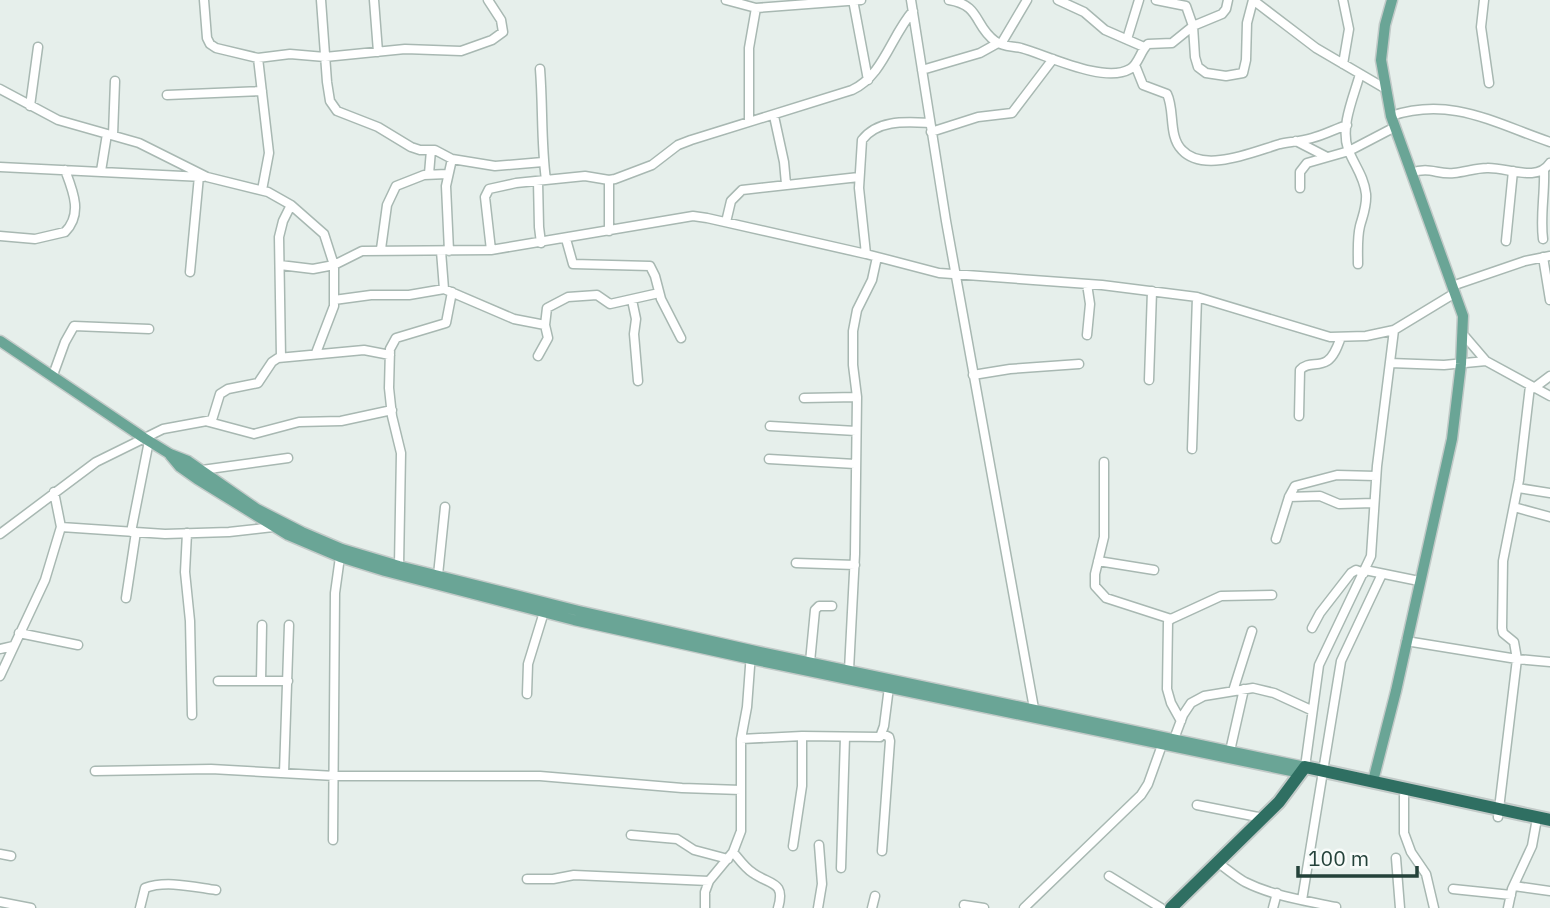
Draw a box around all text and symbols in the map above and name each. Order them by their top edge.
scale bar [1298,834,1417,878]
text: 100 m [1308,844,1369,872]

